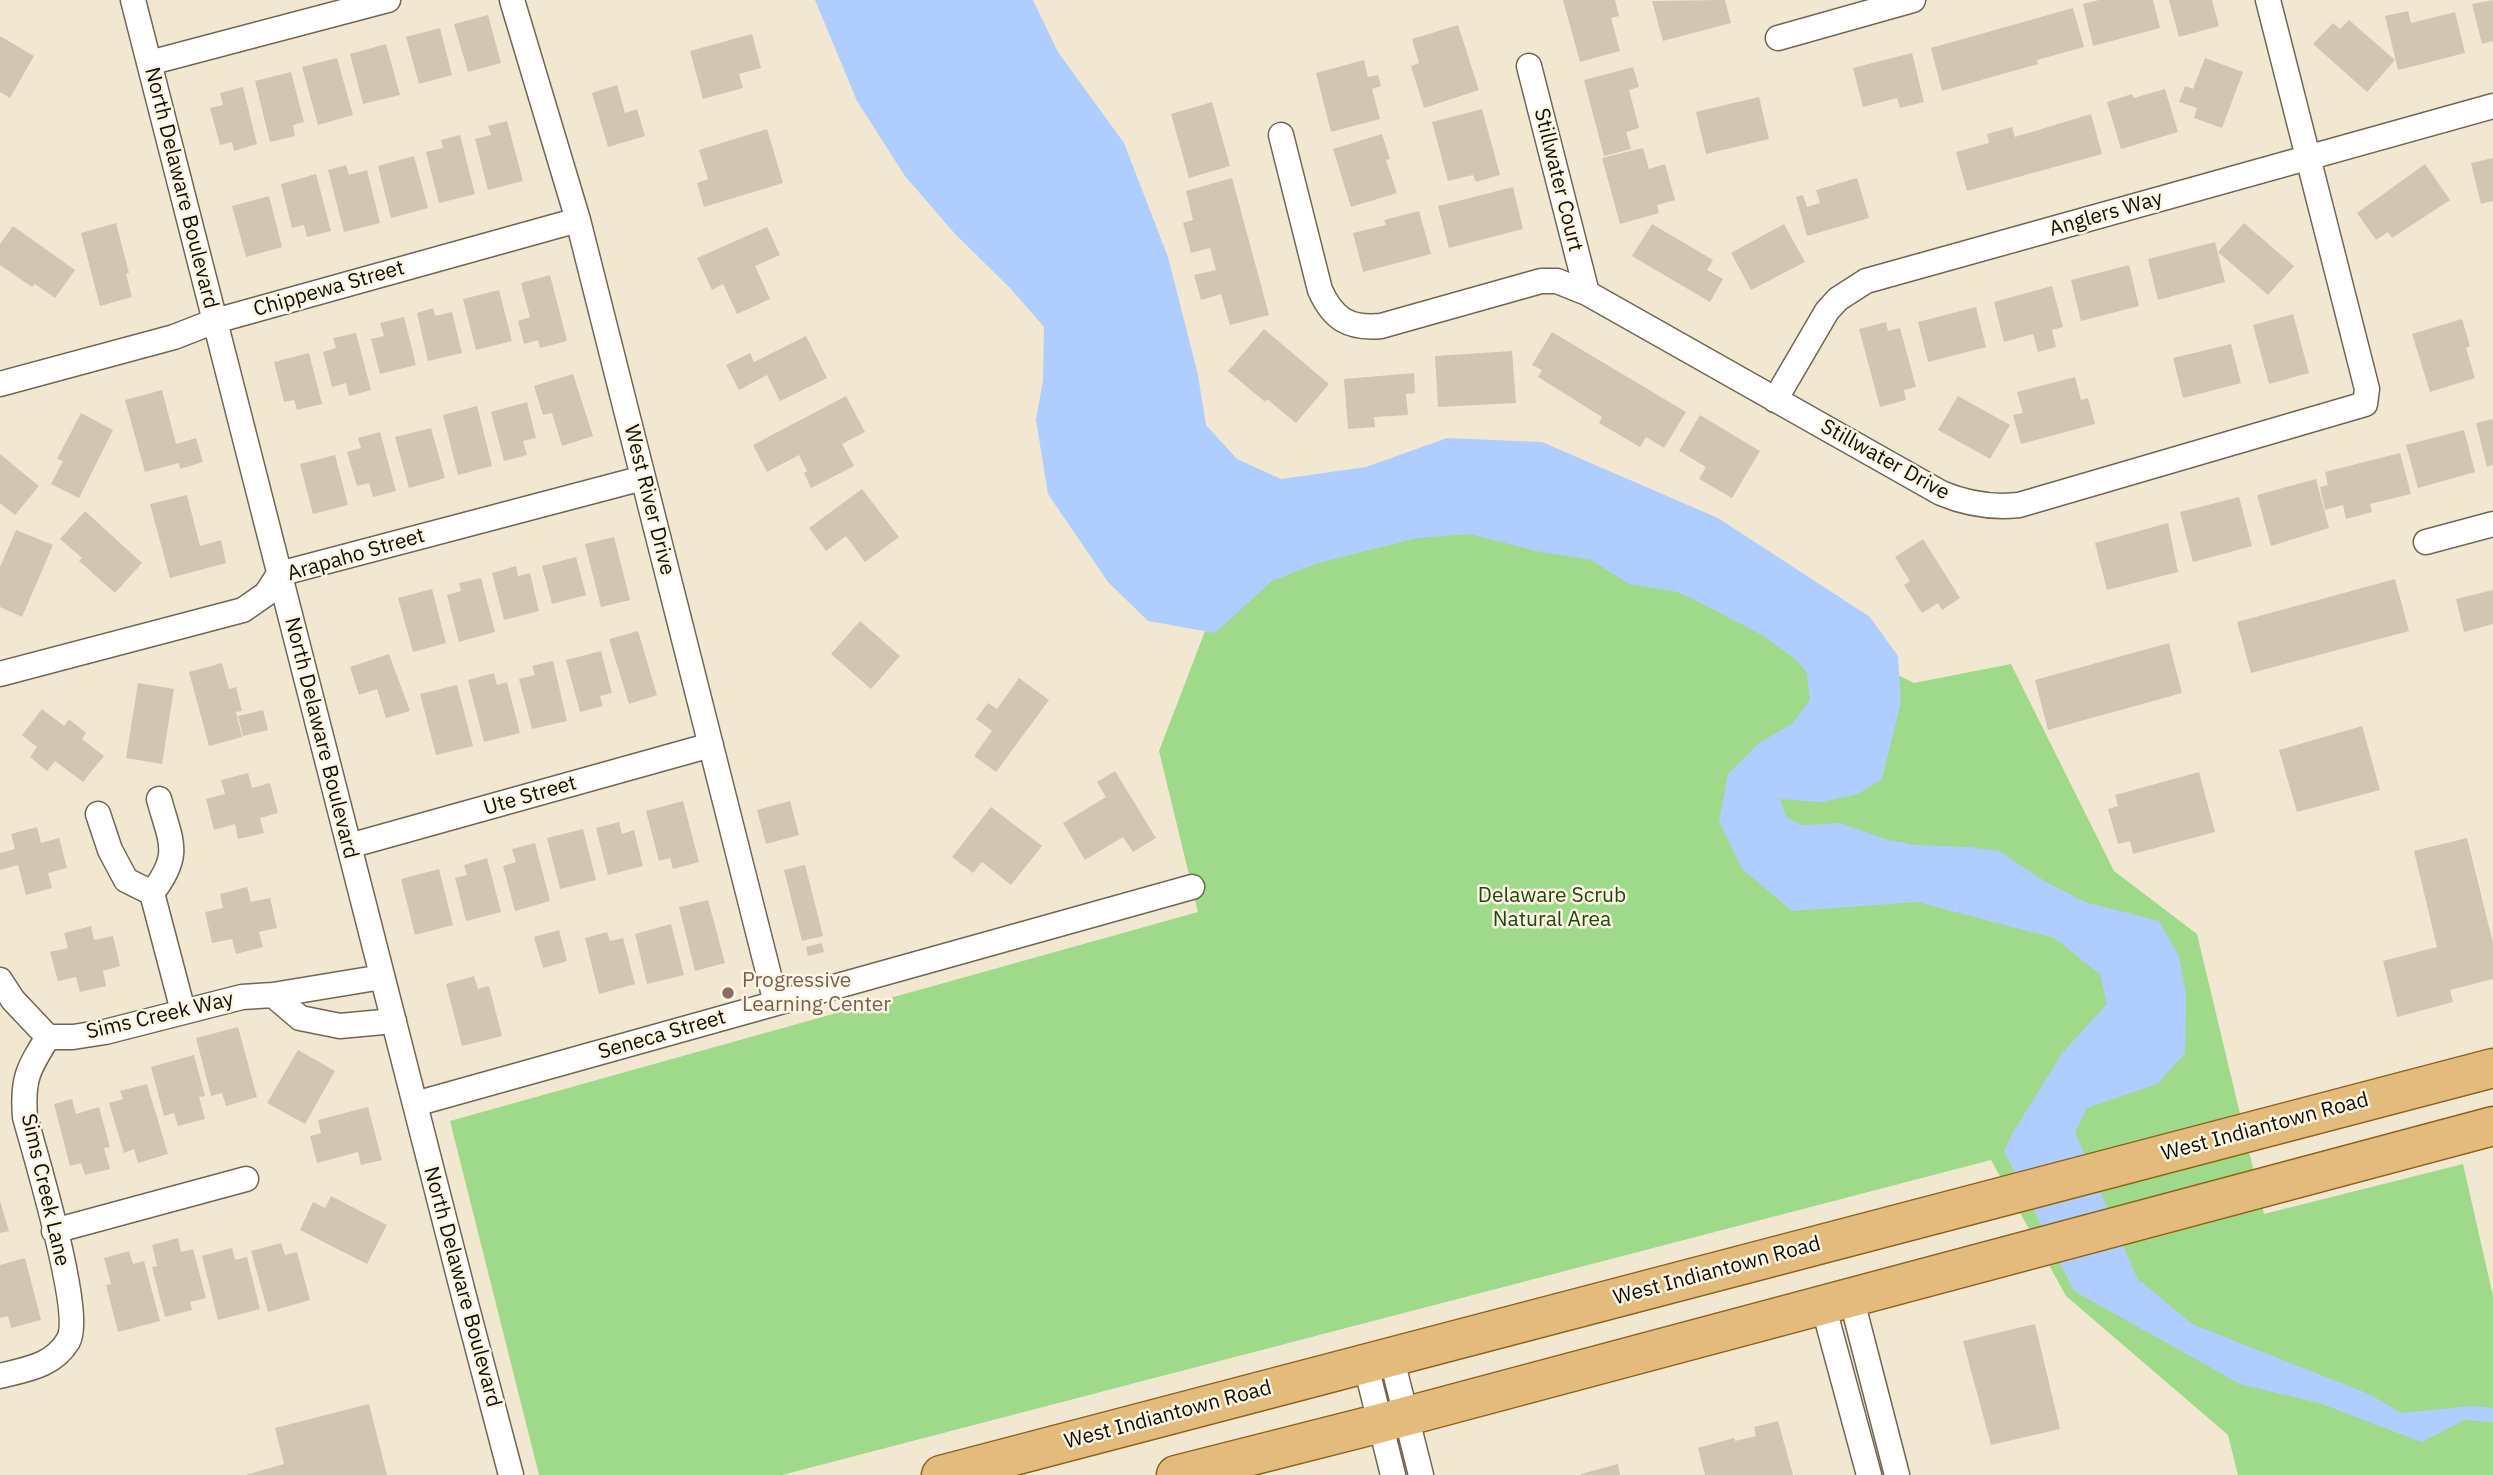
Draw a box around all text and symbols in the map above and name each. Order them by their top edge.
street label: North Delaware Boulevard [139,65,223,311]
street label: Stillwater Court [1528,106,1588,254]
street label: Anglers Way [2046,186,2166,242]
street label: Chippewa Street [251,255,407,323]
street label: Stillwater Drive [1816,414,1954,506]
street label: West River Drive [618,422,680,578]
street label: Arapaho Street [284,523,428,587]
street label: North Delaware Boulevard [279,615,363,861]
street label: Ute Street [481,771,579,821]
park label: Delaware Scrub Natural Area [1478,883,1626,933]
place label: Progressive Learning Center [742,968,891,1018]
marker: Progressive Learning Center [720,985,736,1001]
street label: Sims Creek Way [84,987,236,1045]
street label: Seneca Street [595,1005,729,1065]
street label: West Indiantown Road [2159,1087,2371,1167]
street label: Sims Creek Lane [15,1111,75,1269]
street label: North Delaware Boulevard [418,1164,506,1410]
street label: West Indiantown Road [1611,1231,1823,1311]
street label: West Indiantown Road [1062,1375,1274,1455]

